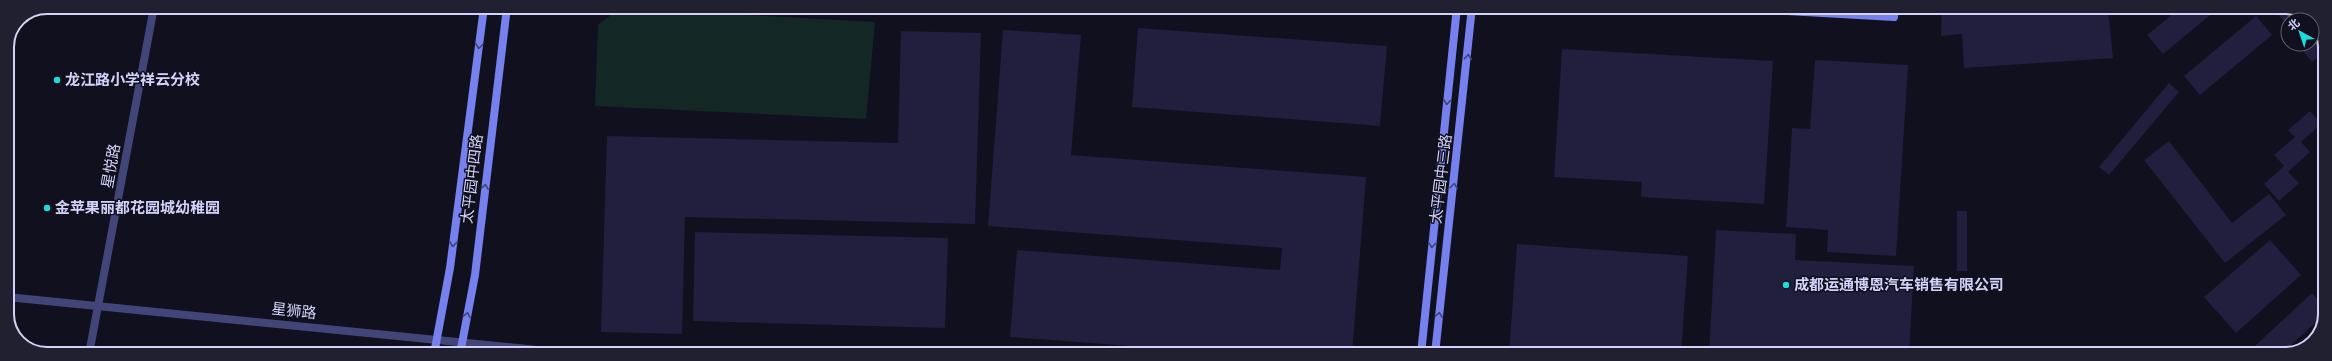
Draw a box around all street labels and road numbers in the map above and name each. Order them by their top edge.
street label: 太平园中四路 [458,133,486,225]
street label: 太平园中三路 [1427,133,1455,225]
street label: 星悦路 [98,142,124,190]
street label: 星狮路 [271,300,317,322]

